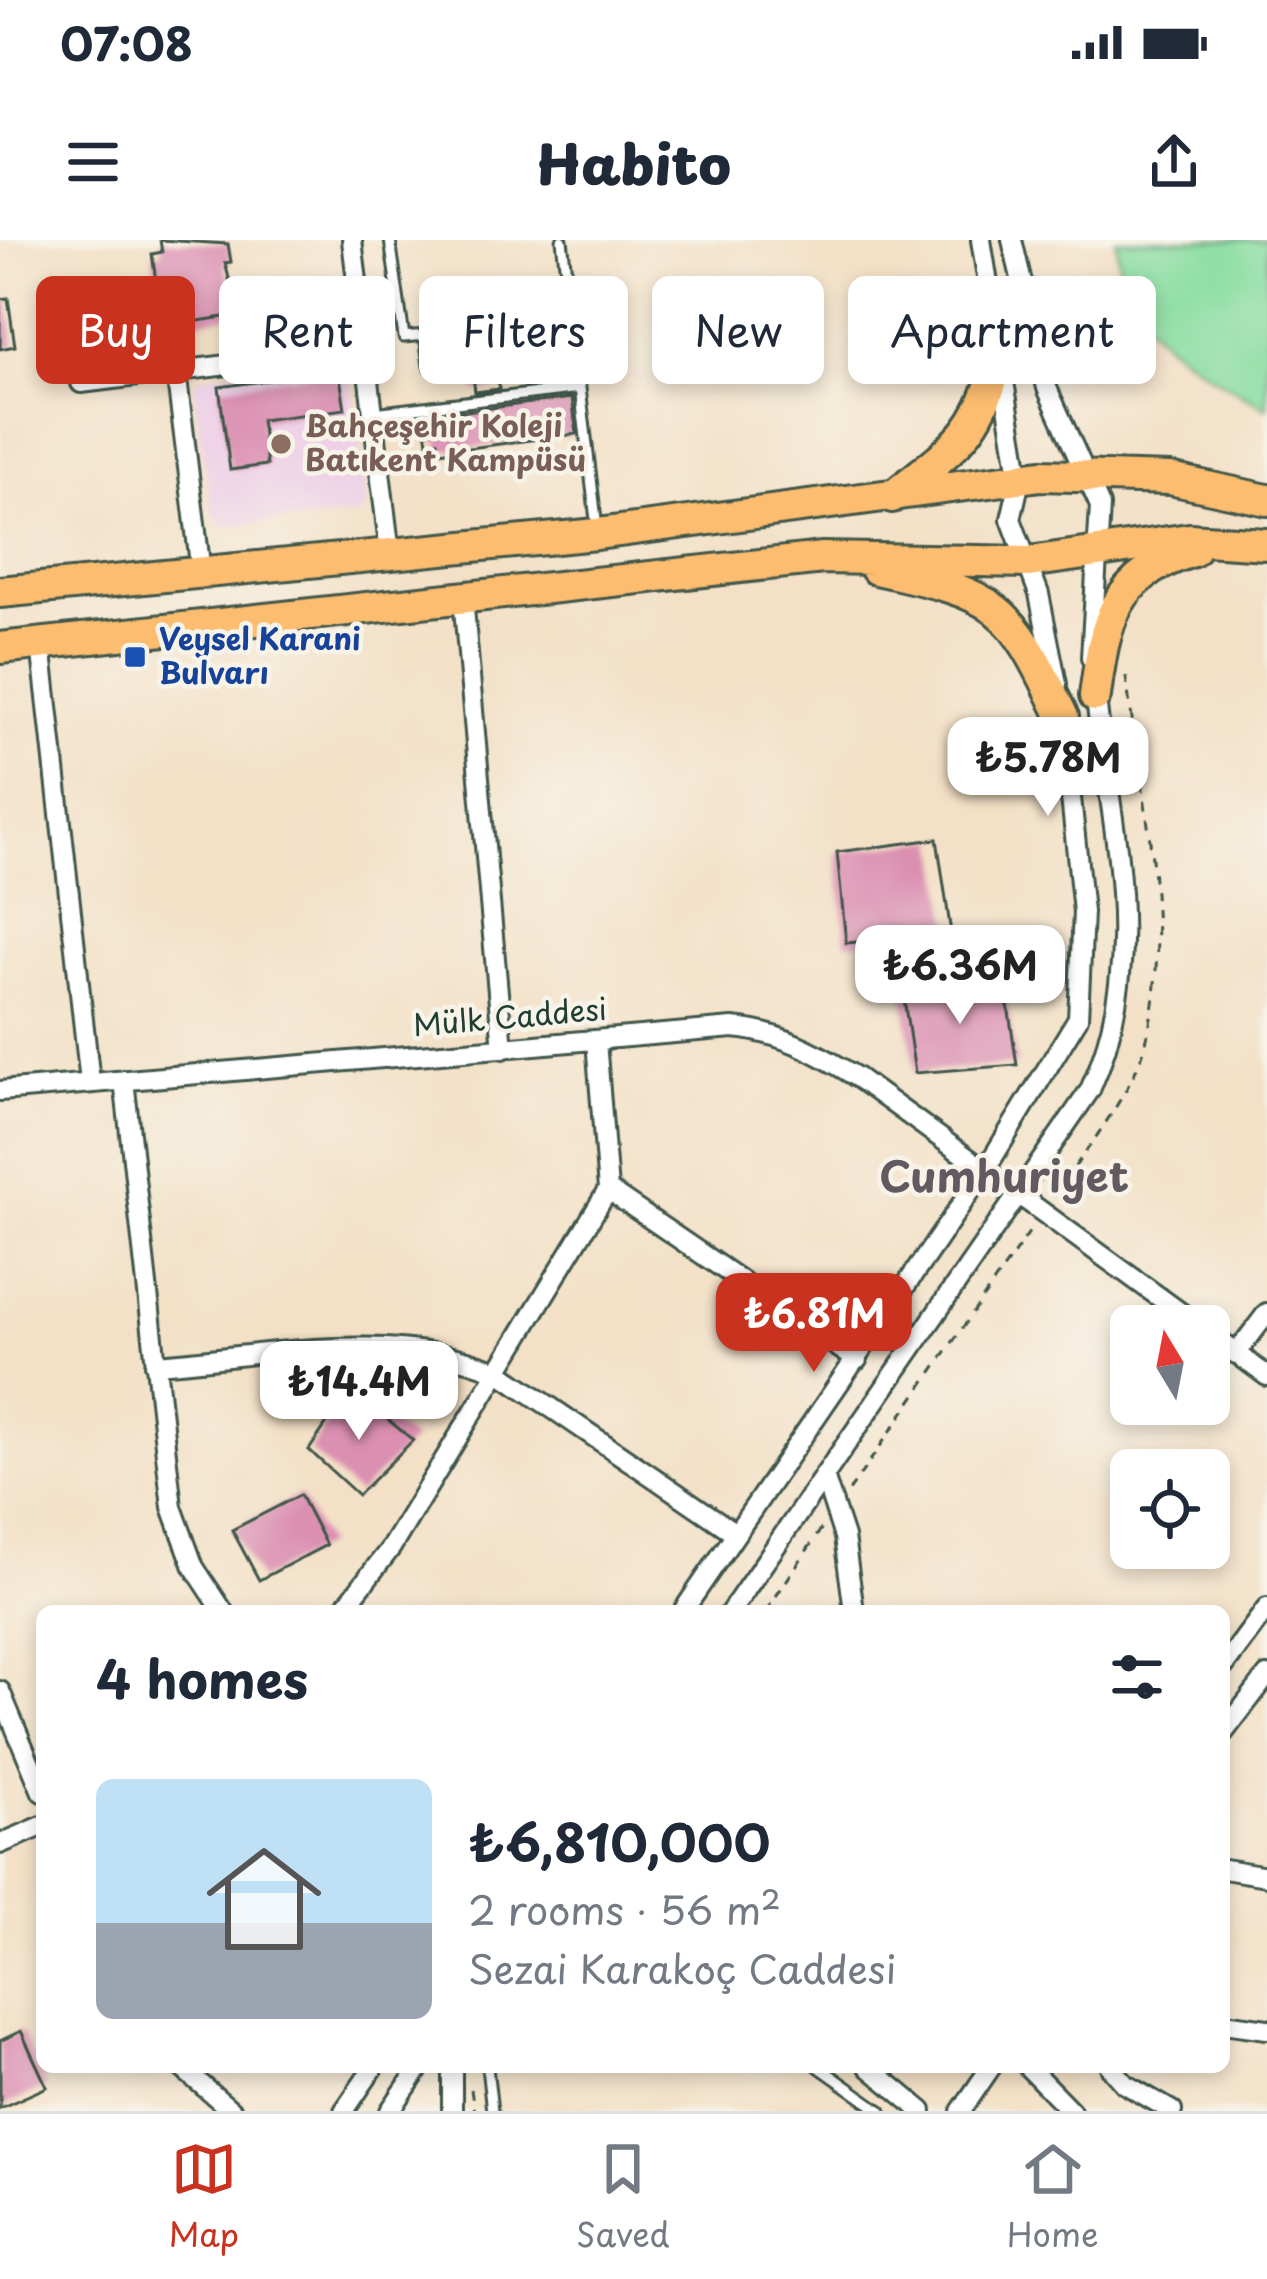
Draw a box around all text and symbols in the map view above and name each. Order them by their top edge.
text: 07:08 [60,8,193,76]
text: Habito [536,122,731,203]
icon: menu [60,129,126,195]
icon: share [1141,129,1207,195]
chip: Buy [36,276,195,384]
chip: Rent [219,276,395,384]
chip: Filters [419,276,628,384]
chip: New [652,276,824,384]
chip: Apartment [848,276,1156,384]
place label: Bahçeşehir Koleji Batıkent Kampüsü [305,402,586,481]
marker: Bahçeşehir Koleji Batıkent Kampüsü [268,431,294,457]
place label: Veysel Karani Bulvarı [159,615,361,694]
marker: Veysel Karani Bulvarı [122,644,148,670]
pin: ₺5.78M [950,717,1146,819]
text: ₺5.78M [974,726,1122,785]
pin: ₺6.36M [862,925,1058,1027]
text: ₺6.36M [882,934,1038,993]
street label: Mülk Caddesi [411,985,609,1046]
district label: Cumhuriyet [879,1143,1129,1206]
pin: ₺6.81M [716,1273,912,1375]
text: ₺6.81M [743,1282,885,1341]
north arrow [1110,1305,1230,1425]
map controls [1110,1305,1230,1569]
pin: ₺14.4M [261,1341,457,1443]
text: ₺14.4M [287,1350,431,1409]
button: locate [1110,1449,1230,1569]
text: 4 homes [96,1639,308,1716]
icon: filters [1104,1644,1170,1710]
text: ₺6,810,000 [468,1802,771,1879]
icon: home [192,1827,336,1971]
text: 2 rooms · 56 m² [468,1879,781,1938]
text: Sezai Karakoç Caddesi [468,1938,896,1997]
tab: Map [169,2136,239,2258]
tab: Saved [576,2136,670,2258]
tab: Home [1007,2136,1098,2258]

